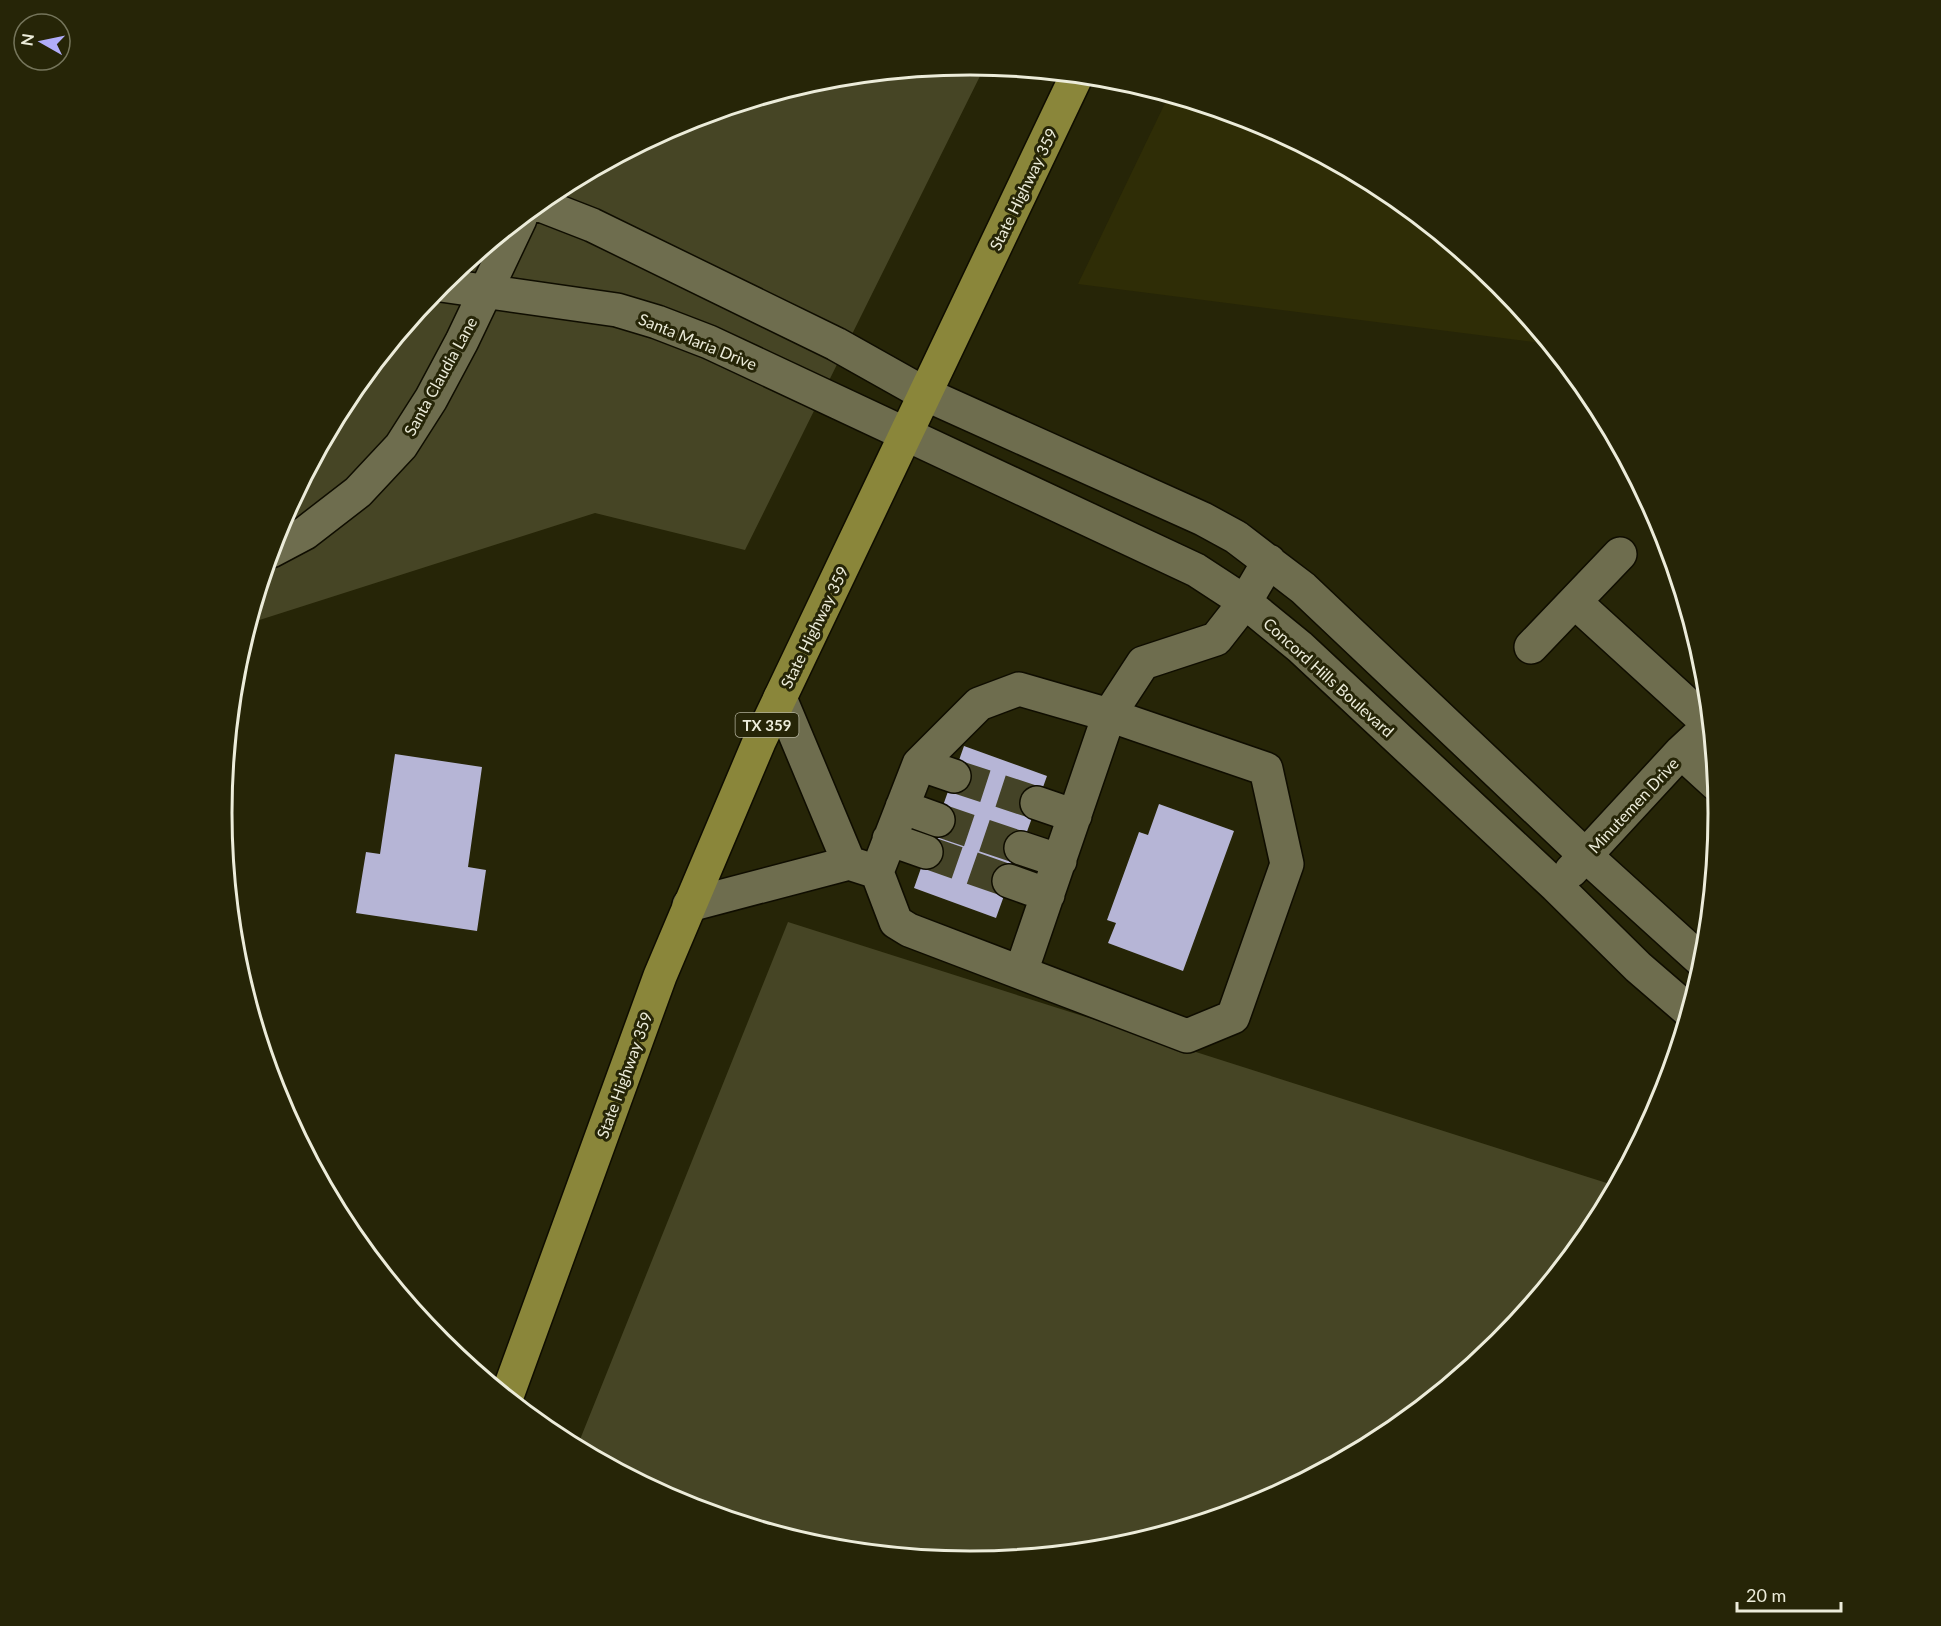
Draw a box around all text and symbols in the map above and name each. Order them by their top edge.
north arrow [12,12,72,72]
text: N [16,32,37,47]
street label: State Highway 359 [985,125,1061,253]
street label: Santa Maria Drive [636,309,760,373]
street label: Santa Claudia Lane [399,313,481,439]
street label: State Highway 359 [776,563,852,691]
street label: Concord Hills Boulevard [1260,613,1398,741]
road number: TX 359 [736,713,798,737]
street label: Minutemen Drive [1584,753,1682,857]
street label: State Highway 359 [592,1009,656,1141]
scale bar [1737,1575,1840,1613]
text: 20 m [1746,1584,1786,1606]

